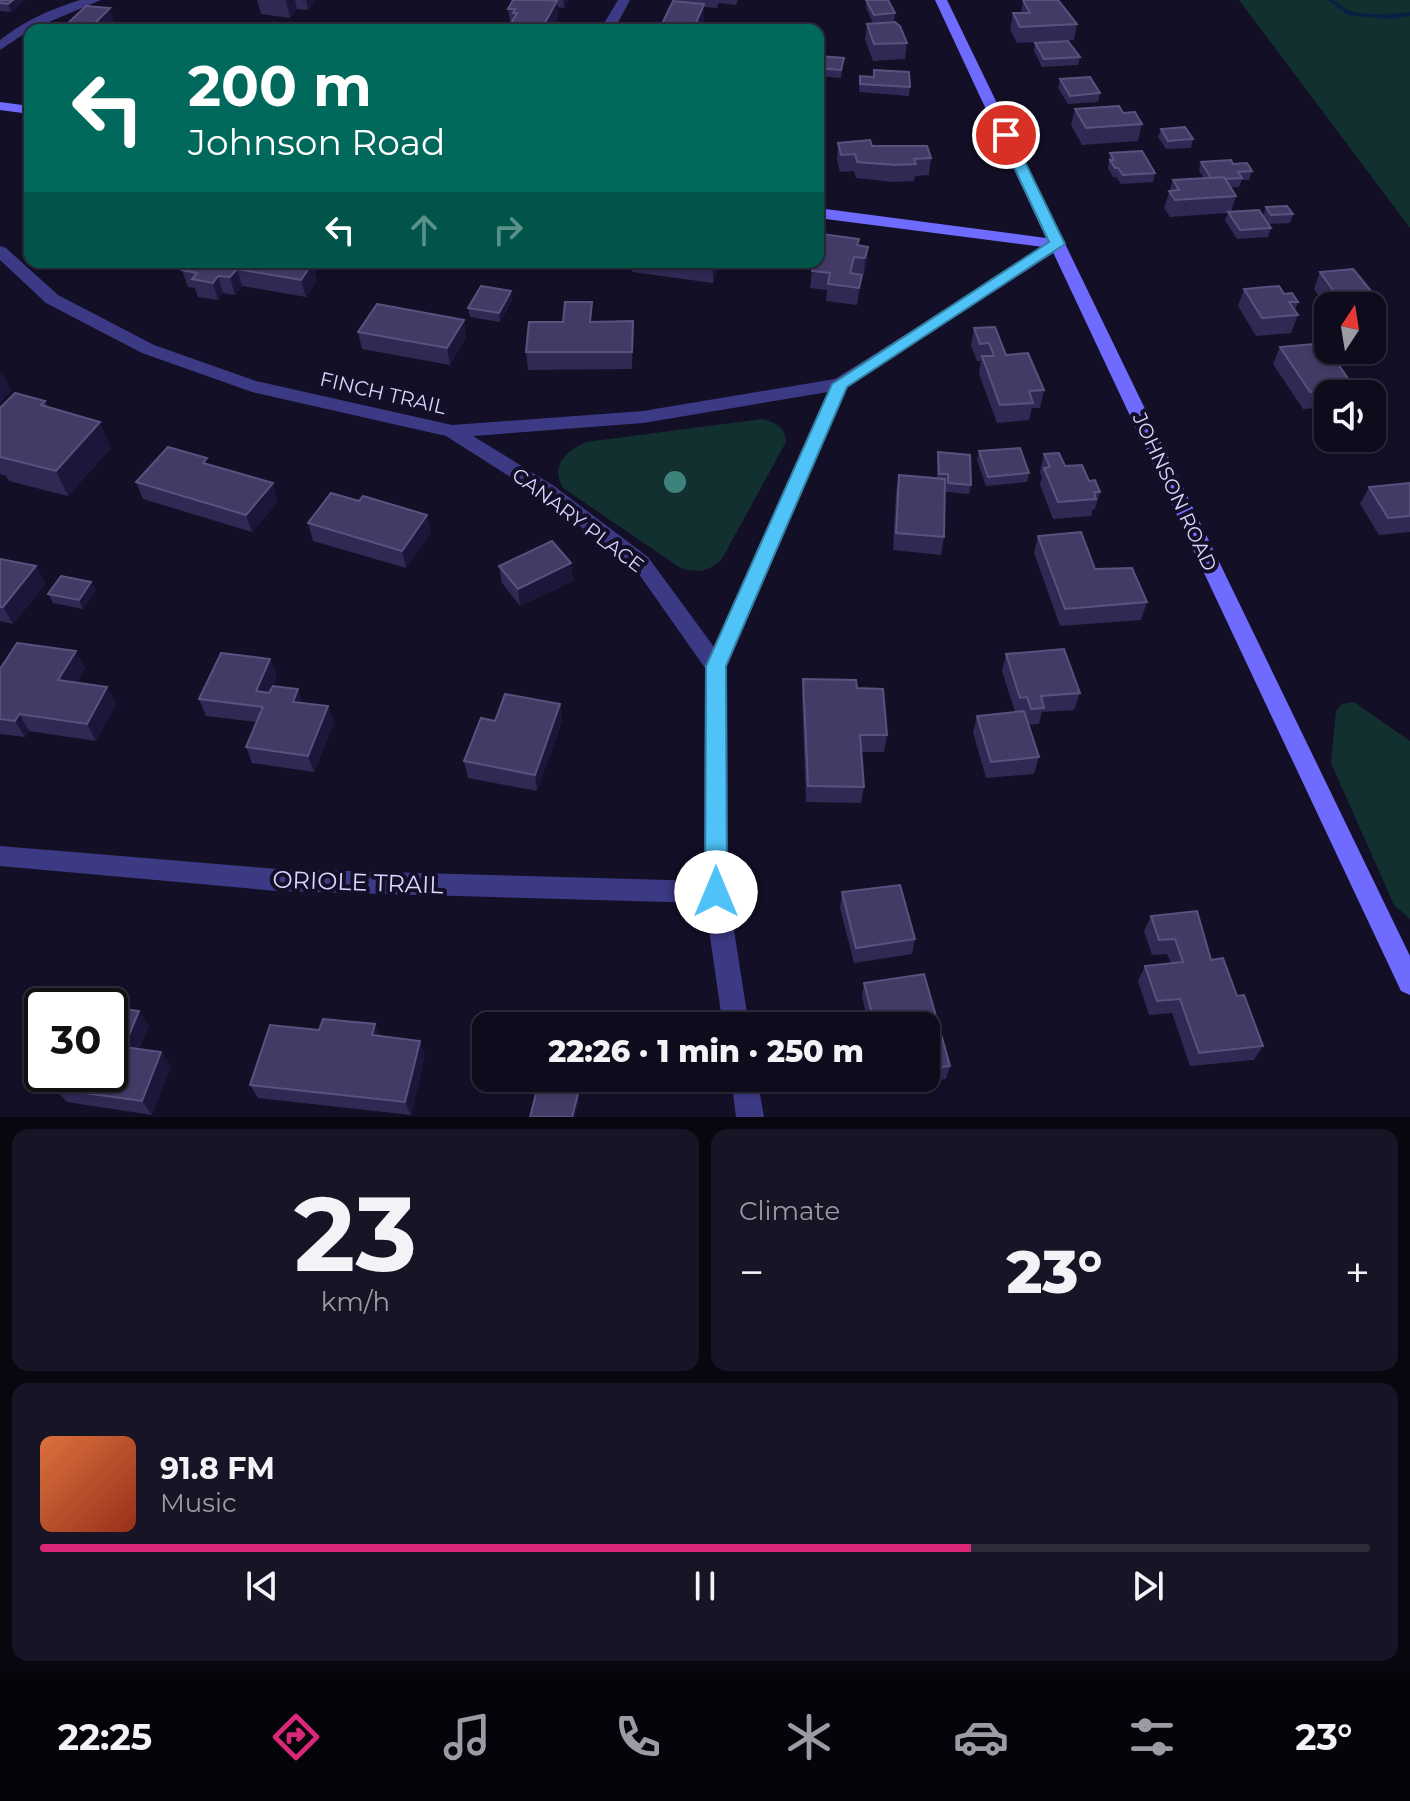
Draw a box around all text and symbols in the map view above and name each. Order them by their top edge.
text: 200 m [188,52,372,120]
icon: left [56,56,160,160]
pin [972,101,1040,169]
icon: arrive [984,113,1028,157]
text: Johnson Road [188,120,445,164]
icon: left [318,208,362,252]
icon: ahead [402,208,446,252]
icon: right [486,208,530,252]
north arrow [1314,292,1386,364]
map controls [1314,292,1386,452]
street label: FINCH TRAIL [318,367,449,419]
button: sound [1314,380,1386,452]
street label: JOHNSON ROAD [1127,408,1222,575]
street label: CANARY PLACE [507,463,649,577]
position arrow [674,850,758,934]
street label: ORIOLE TRAIL [272,865,444,899]
speed limit sign: 30 [24,988,128,1092]
text: 22:26 · 1 min · 250 m [548,1033,864,1070]
text: 23 [294,1170,417,1297]
text: Climate [739,1195,840,1227]
text: 23° [1006,1235,1103,1308]
text: − [739,1245,764,1299]
text: + [1345,1245,1370,1299]
text: km/h [321,1286,390,1318]
text: 91.8 FM [160,1450,275,1487]
text: Music [160,1487,237,1519]
icon: previous [240,1564,284,1608]
icon: pause [683,1564,727,1608]
icon: next [1126,1564,1170,1608]
icon: directions [268,1709,324,1765]
icon: music [439,1709,495,1765]
icon: phone [610,1709,666,1765]
icon: climate [781,1709,837,1765]
icon: car [953,1709,1009,1765]
icon: filters [1124,1709,1180,1765]
text: 22:25 [58,1715,152,1759]
text: 23° [1295,1715,1352,1759]

